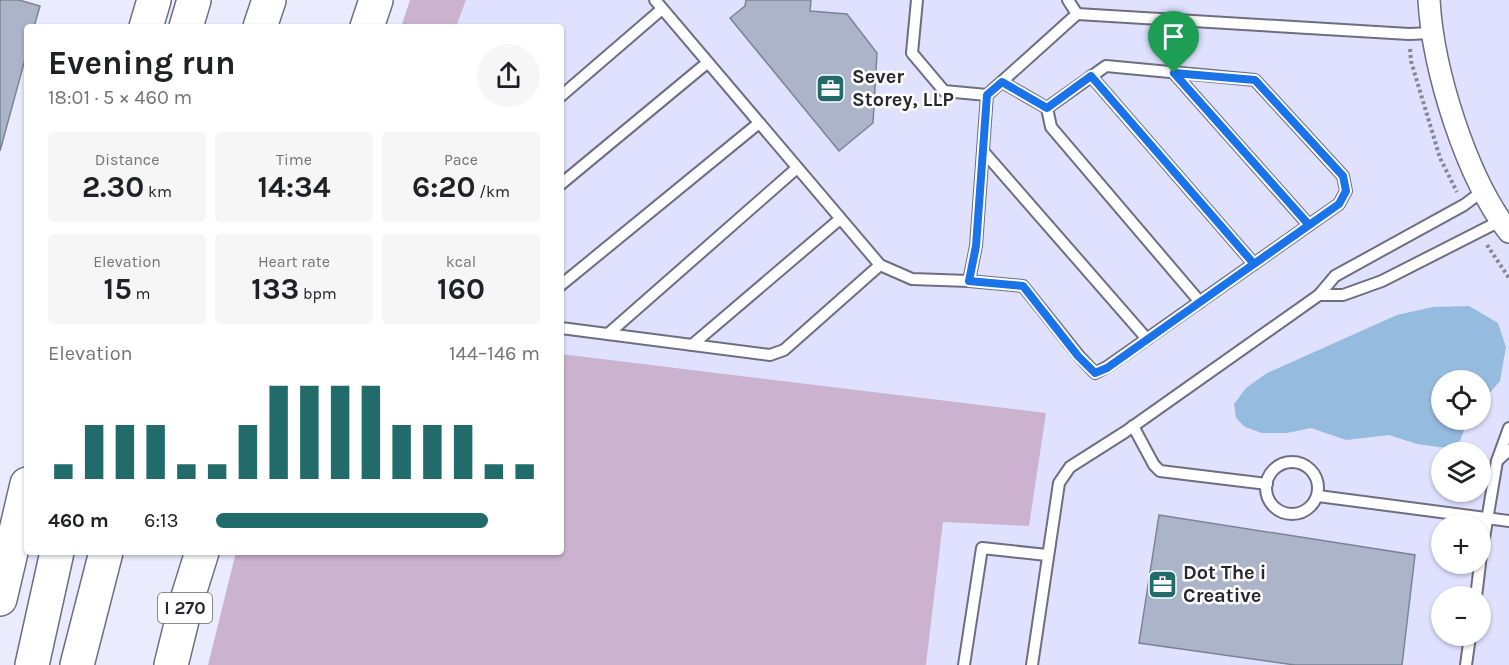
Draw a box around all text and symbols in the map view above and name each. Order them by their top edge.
pin [1148,11,1199,73]
icon: arrive [1157,20,1190,53]
text: Evening run [48,44,236,82]
button: share [477,44,540,107]
place label: Sever Storey, LLP [852,65,954,111]
office icon: Sever Storey, LLP [815,72,847,104]
text: 18:01 · 5 × 460 m [48,86,192,109]
text: Distance [95,150,159,169]
text: Time [276,150,312,169]
text: Pace [444,150,478,169]
text: 2.30 [82,169,144,205]
text: 14:34 [257,169,331,205]
text: 6:20 [412,169,475,205]
text: km [144,182,172,201]
text: /km [475,182,510,201]
text: Elevation [93,252,161,271]
text: Heart rate [258,252,330,271]
text: kcal [446,252,476,271]
text: 15 [104,271,132,307]
text: 133 [251,271,299,307]
text: 160 [437,271,485,307]
text: m [132,284,150,303]
text: bpm [299,284,337,303]
text: Elevation [48,342,133,365]
text: 144–146 m [449,342,540,365]
map controls [1431,370,1491,646]
button: locate [1431,370,1491,430]
button: layers [1431,442,1491,502]
text: 460 m [48,509,109,532]
text: 6:13 [144,509,178,532]
button: + [1431,514,1491,574]
place label: Dot The i Creative [1183,561,1266,607]
office icon: Dot The i Creative [1146,568,1178,600]
button: − [1431,586,1491,646]
road number: I 270 [158,593,212,623]

